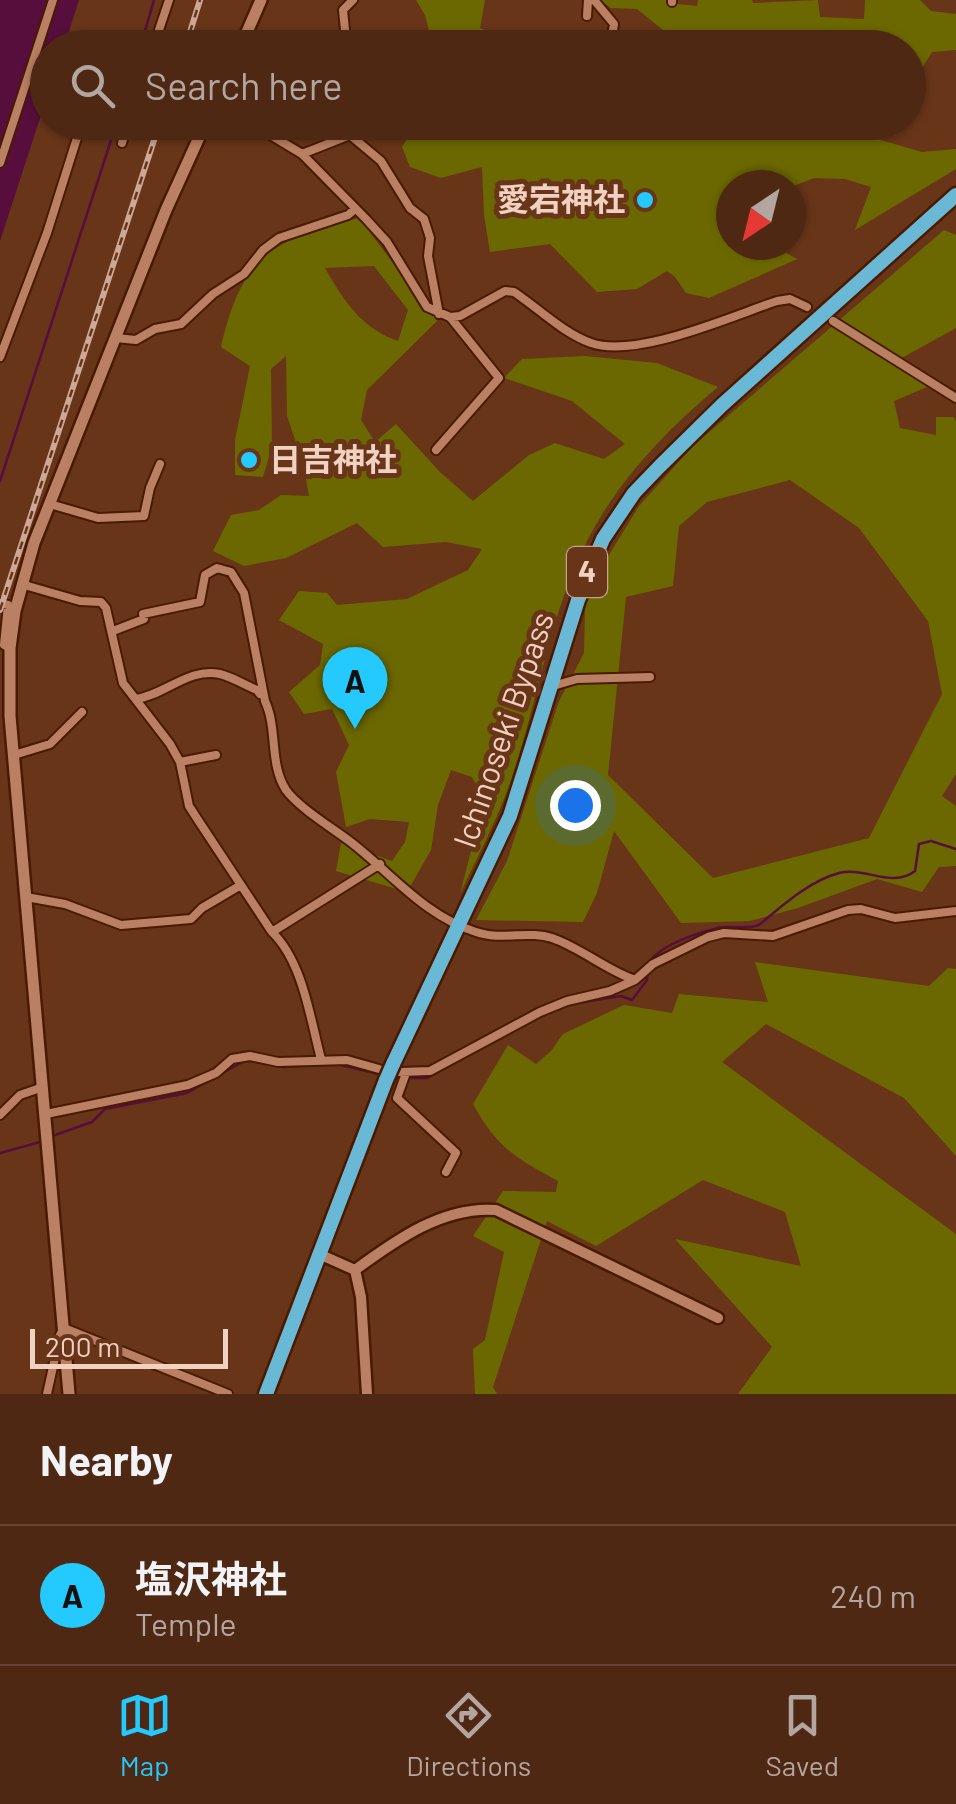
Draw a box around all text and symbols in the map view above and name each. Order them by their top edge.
search box [30,30,926,140]
icon: search [65,58,120,113]
text: Search here [145,62,343,108]
north arrow [716,170,806,260]
place label: 愛宕神社 [497,179,625,217]
marker: 愛宕神社 [634,189,656,211]
place label: 日吉神社 [269,439,397,477]
marker: 日吉神社 [238,449,260,471]
road number: 4 [567,547,607,597]
street label: Ichinoseki Bypass [444,607,560,852]
pin: A [322,646,388,729]
your location [550,780,601,831]
scale bar [30,1324,228,1368]
text: 200 m [45,1329,120,1363]
text: Nearby [40,1434,173,1484]
text: 塩沢神社 [135,1555,287,1601]
text: A [62,1576,83,1614]
text: 240 m [830,1576,916,1614]
text: Temple [135,1604,237,1642]
tab: Map [117,1688,172,1782]
tab: Directions [406,1688,531,1782]
tab: Saved [765,1688,839,1782]

